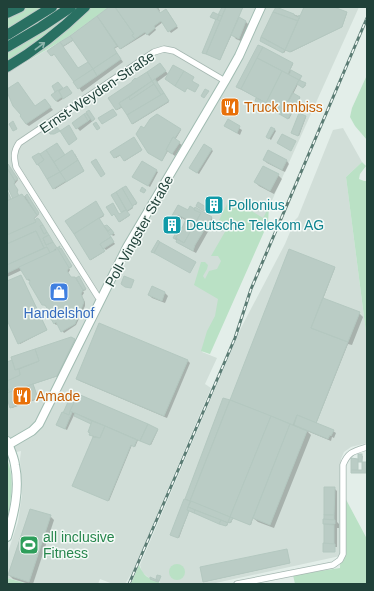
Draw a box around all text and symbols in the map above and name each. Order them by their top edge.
one-way arrow [34,42,45,50]
street label: Ernst-Weyden-Straße [37,47,158,136]
restaurant icon: Truck Imbiss [219,96,241,118]
place label: Truck Imbiss [244,99,323,115]
street label: Poll-Vingster Straße [102,172,176,290]
building icon: Pollonius [203,194,225,216]
place label: Pollonius [228,197,285,213]
building icon: Deutsche Telekom AG [161,214,183,236]
place label: Deutsche Telekom AG [186,217,324,233]
shop icon: Handelshof [48,281,70,303]
place label: Handelshof [24,305,95,321]
restaurant icon: Amade [11,385,33,407]
place label: Amade [36,388,81,404]
place label: all inclusive Fitness [43,529,115,561]
sports icon: all inclusive Fitness [18,534,40,556]

